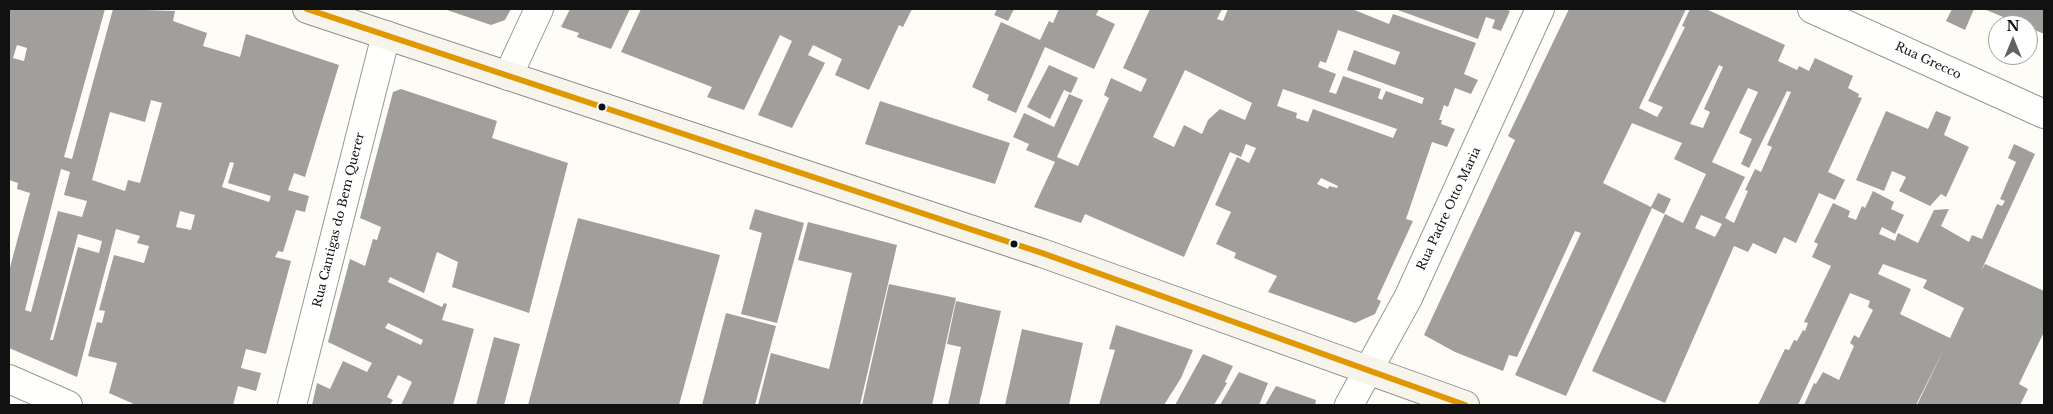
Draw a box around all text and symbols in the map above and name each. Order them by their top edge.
north arrow [1988,15,2038,65]
text: N [2006,17,2020,35]
street label: Rua Grecco [1893,39,1963,83]
unlabelled marker [597,102,607,112]
street label: Rua Cantigas do Bem Querer [310,131,368,309]
street label: Rua Padre Otto Maria [1414,145,1484,273]
unlabelled marker [1009,239,1019,249]

